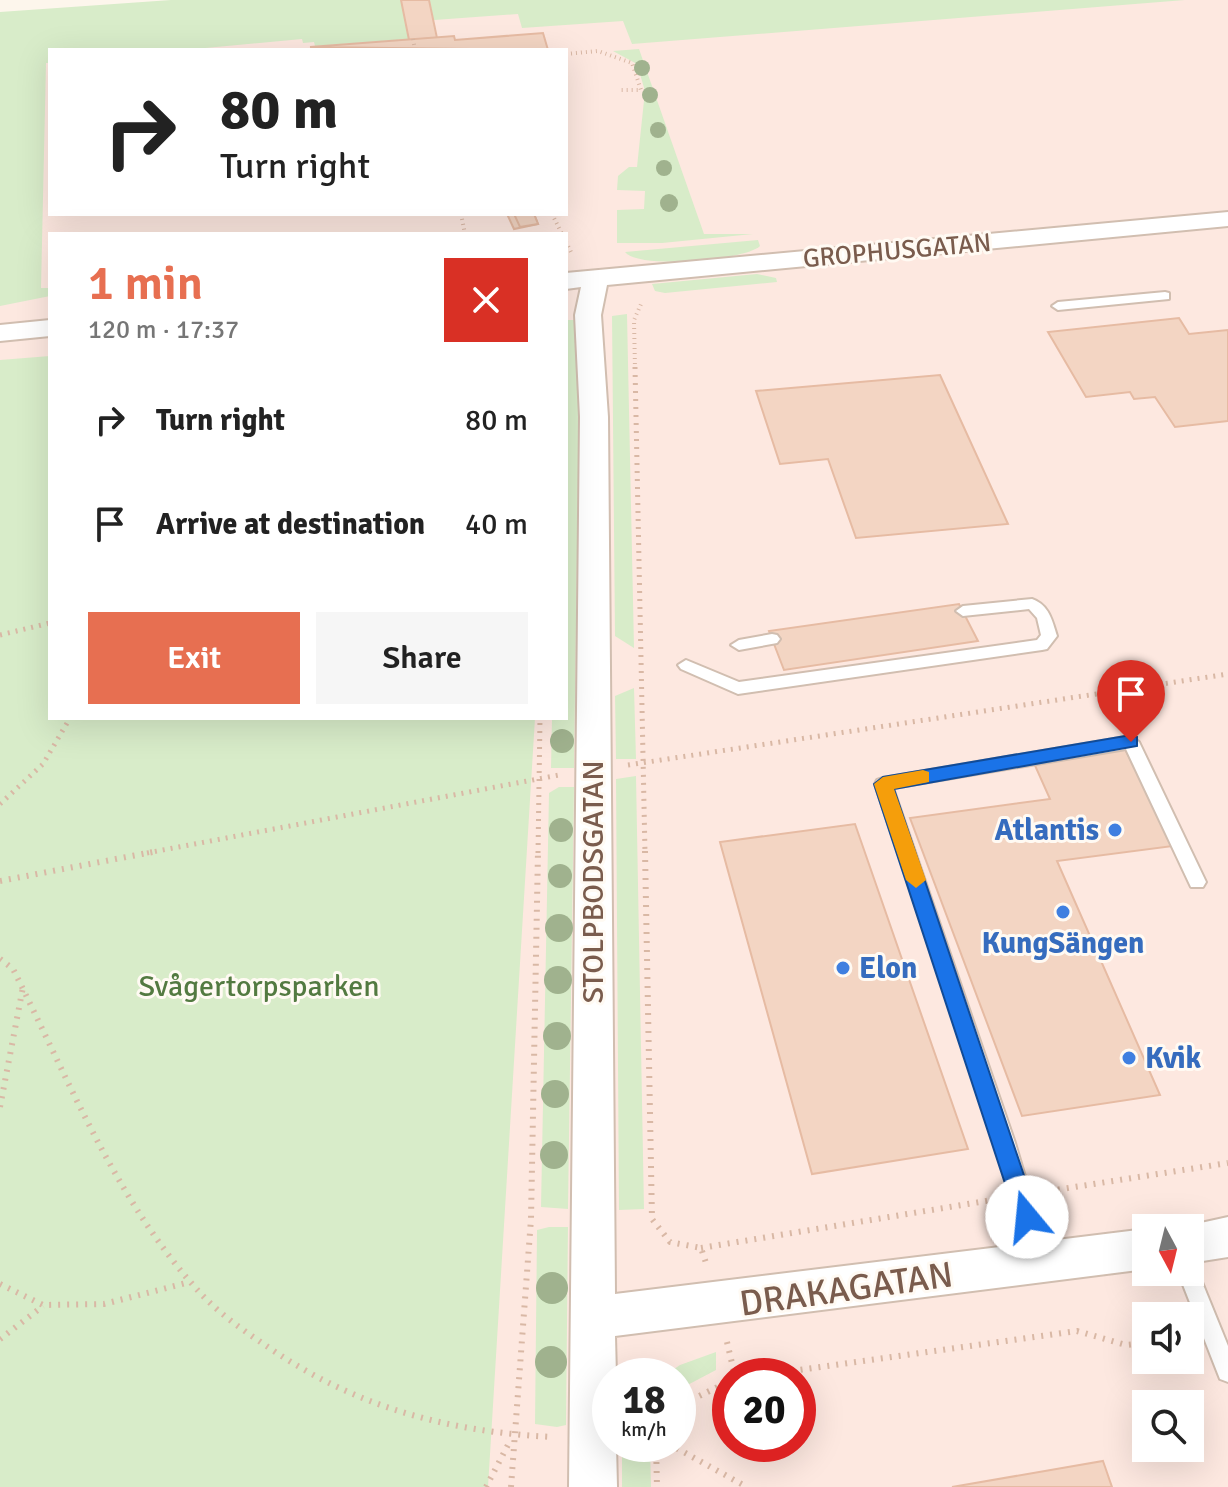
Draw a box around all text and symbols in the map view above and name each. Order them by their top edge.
text: 80 m [220,75,338,144]
icon: right [88,80,192,184]
text: Turn right [220,144,370,189]
street label: GROPHUSGATAN [802,227,993,275]
text: 1 min [88,254,203,313]
button: close [444,258,528,342]
text: 120 m · 17:37 [88,314,239,346]
icon: right [88,398,132,442]
text: Turn right [156,402,285,439]
text: 80 m [465,402,528,439]
icon: arrive [88,502,132,546]
text: Arrive at destination [156,506,425,543]
text: 40 m [465,506,528,543]
button: Exit [88,612,300,704]
button: Share [316,612,528,704]
pin [1097,660,1165,742]
icon: arrive [1109,672,1153,716]
street label: STOLPBODSGATAN [575,760,612,1004]
place label: Atlantis [994,812,1099,849]
marker: Atlantis [1106,821,1124,839]
marker: KungSängen [1054,903,1072,921]
place label: KungSängen [981,925,1145,962]
place label: Elon [859,950,917,987]
marker: Elon [834,959,852,977]
park label: Svågertorpsparken [138,968,380,1005]
place label: Kvik [1145,1040,1202,1077]
marker: Kvik [1120,1049,1138,1067]
position arrow [985,1175,1069,1259]
north arrow [1132,1214,1204,1286]
map controls [1132,1214,1204,1462]
street label: DRAKAGATAN [737,1252,956,1327]
button: sound [1132,1302,1204,1374]
speed limit sign: 20 [712,1358,816,1462]
text: 18 [622,1375,666,1425]
button: search [1132,1390,1204,1462]
text: km/h [621,1417,667,1442]

